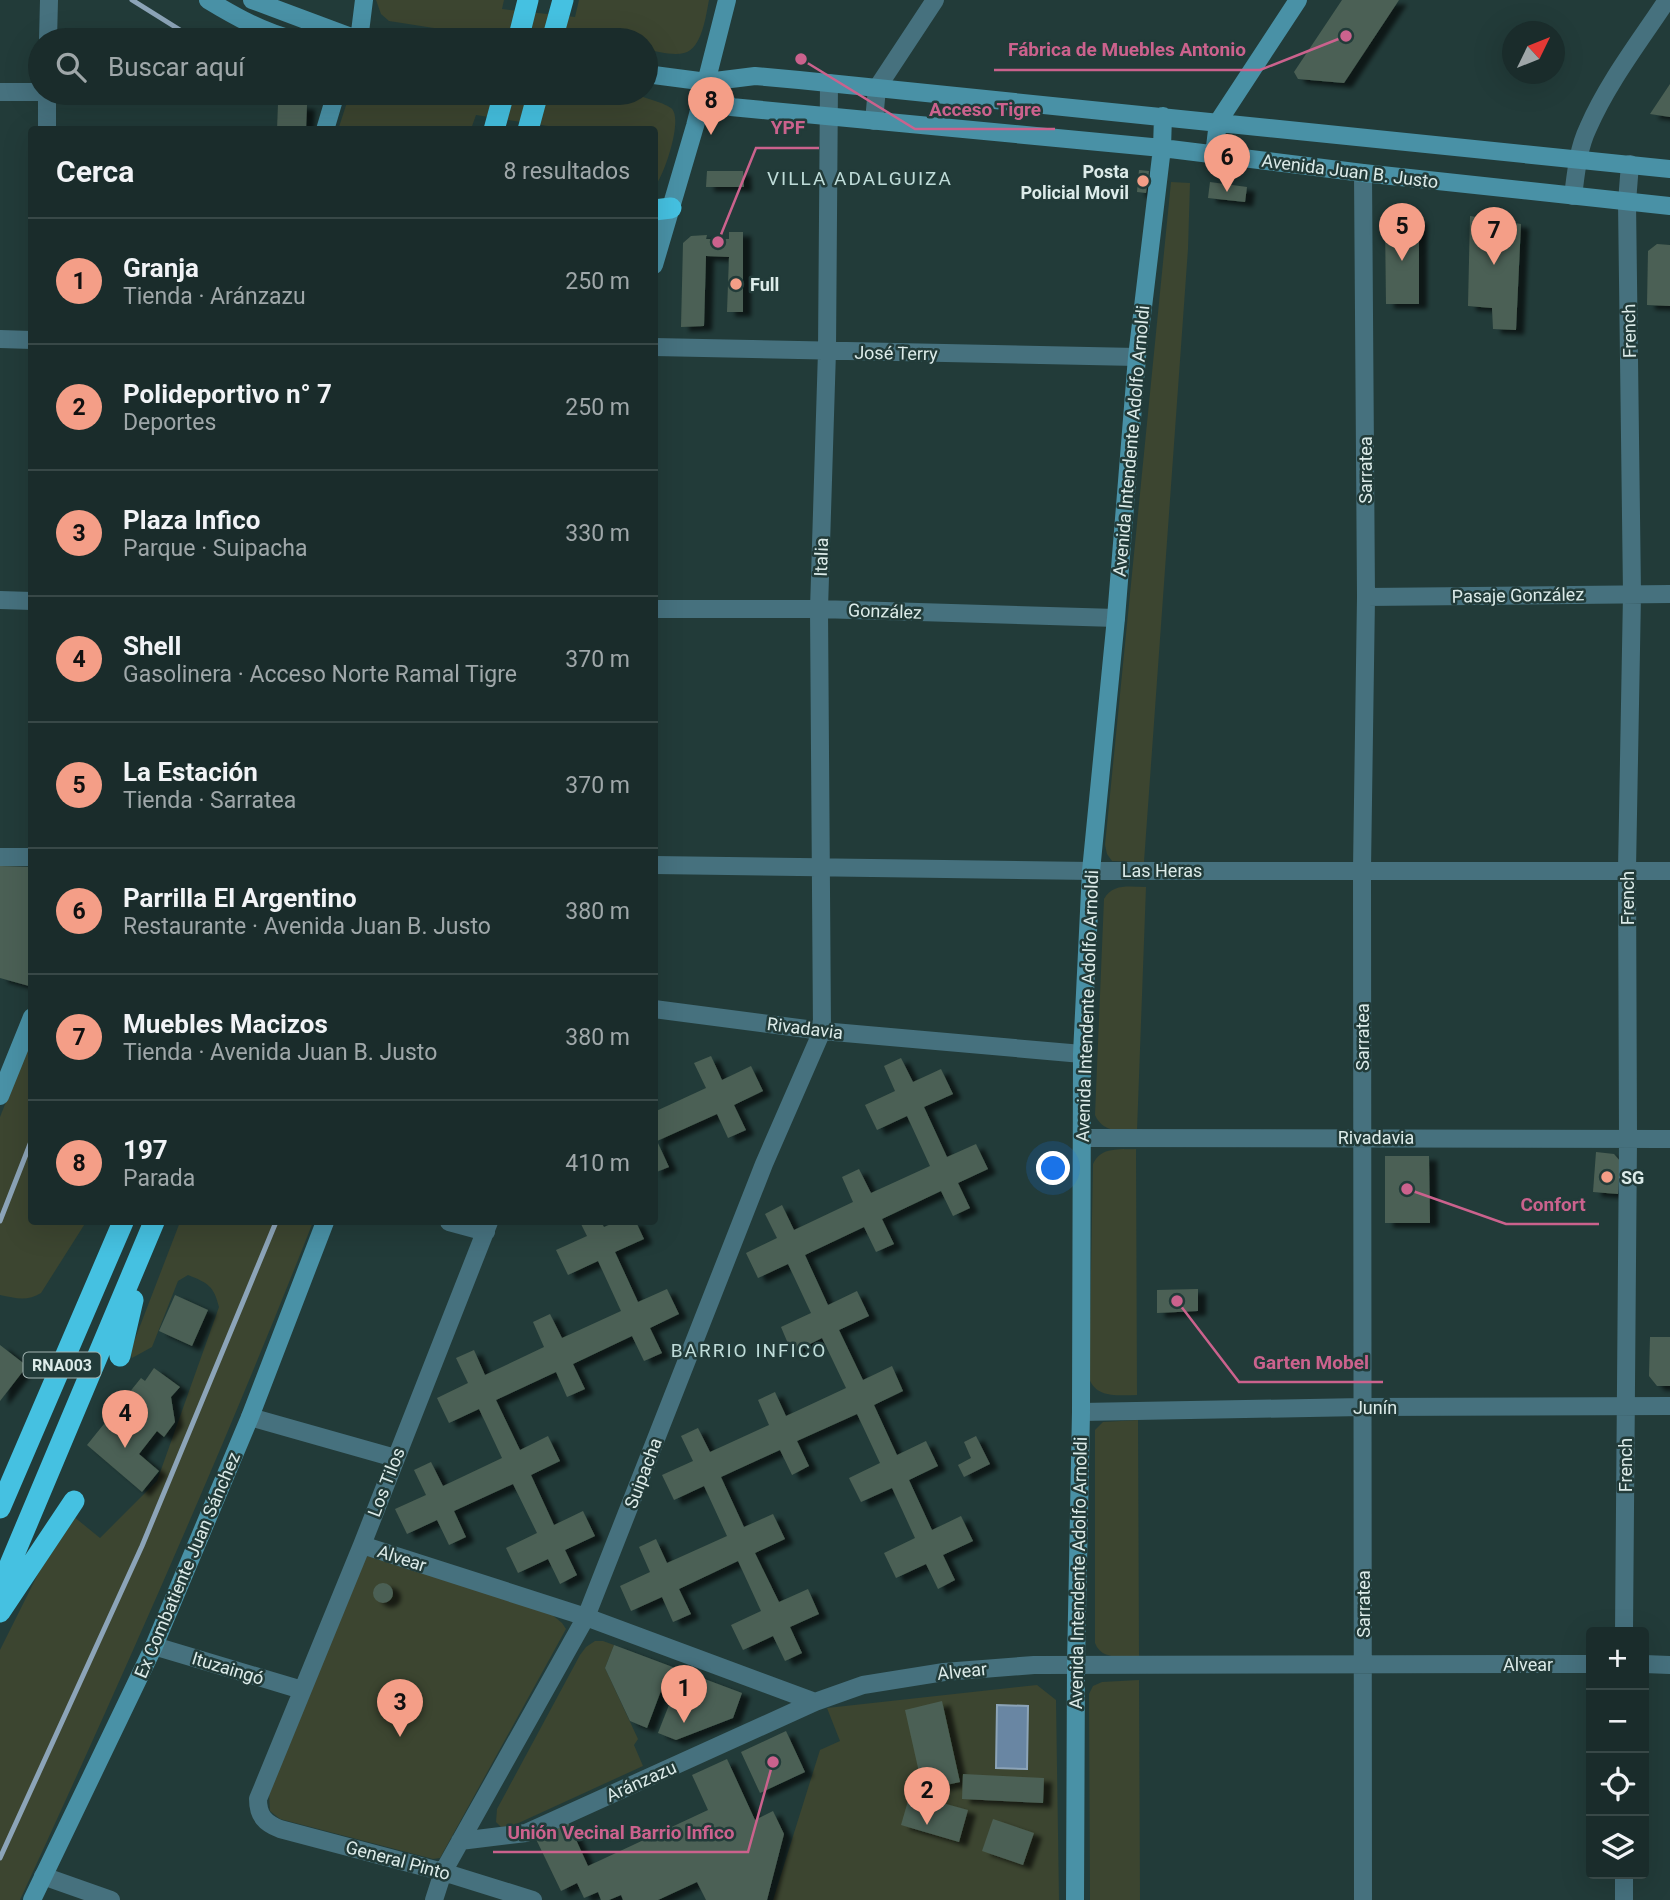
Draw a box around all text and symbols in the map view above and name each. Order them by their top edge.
north arrow [1502,21,1565,84]
search box [28,28,658,105]
callout: Fábrica de Muebles Antonio [994,30,1260,70]
text: Fábrica de Muebles Antonio [1008,38,1246,61]
icon: search [52,48,90,86]
text: Buscar aquí [108,52,245,82]
pin: 8 [688,77,734,135]
callout: Acceso Tigre [915,89,1055,129]
text: Acceso Tigre [929,98,1041,121]
callout: YPF [756,108,819,148]
text: YPF [771,116,806,139]
pin: 6 [1204,134,1250,192]
street label: Avenida Juan B. Justo [1260,150,1440,192]
text: Cerca [56,154,134,189]
text: 8 resultados [503,158,630,185]
place label: Posta Policial Movil [1020,161,1129,203]
district label: VILLA ADALGUIZA [767,167,953,190]
marker: Posta Policial Movil [1135,173,1151,189]
pin: 5 [1379,203,1425,261]
pin: 7 [1471,207,1517,265]
text: Granja [123,253,199,283]
text: 1 [72,268,86,295]
text: 250 m [565,268,630,295]
place label: Full [750,274,779,295]
marker: Full [728,276,744,292]
text: Tienda · Aránzazu [123,283,306,310]
street label: Avenida Intendente Adolfo Arnoldi [1109,304,1153,578]
street label: French [1618,304,1640,358]
street label: José Terry [854,342,938,364]
text: Polideportivo n° 7 [123,379,332,409]
text: 2 [72,394,86,421]
text: 250 m [565,394,630,421]
text: Deportes [123,409,216,436]
street label: Sarratea [1355,436,1376,504]
text: Plaza Infico [123,505,260,535]
text: 3 [72,520,86,547]
text: 330 m [565,520,630,547]
text: Parque · Suipacha [123,535,307,562]
street label: Italia [810,537,832,577]
street label: Pasaje González [1452,583,1584,607]
street label: González [848,599,922,623]
text: Shell [123,631,181,661]
text: 4 [72,646,86,673]
text: 370 m [565,646,630,673]
text: Gasolinera · Acceso Norte Ramal Tigre [123,661,517,688]
text: La Estación [123,757,258,787]
text: 5 [72,772,86,799]
text: 370 m [565,772,630,799]
text: Tienda · Sarratea [123,787,296,814]
street label: Las Heras [1122,860,1202,881]
street label: Avenida Intendente Adolfo Arnoldi [1072,870,1102,1142]
street label: French [1617,871,1638,925]
text: Parrilla El Argentino [123,883,357,913]
text: 6 [72,898,86,925]
text: 380 m [565,898,630,925]
text: Restaurante · Avenida Juan B. Justo [123,913,491,940]
street label: Sarratea [1352,1003,1373,1071]
text: Muebles Macizos [123,1009,328,1039]
street label: Rivadavia [766,1013,844,1043]
text: 7 [72,1024,86,1051]
text: 380 m [565,1024,630,1051]
text: Tienda · Avenida Juan B. Justo [123,1039,437,1066]
street label: Rivadavia [1338,1127,1414,1148]
text: 197 [123,1135,168,1165]
text: 8 [72,1150,86,1177]
text: 410 m [565,1150,630,1177]
your location [1036,1151,1070,1185]
text: Parada [123,1165,195,1192]
place label: SG [1621,1167,1644,1188]
marker: SG [1599,1169,1615,1185]
callout: Confort [1506,1184,1599,1224]
text: Confort [1520,1193,1586,1216]
district label: BARRIO INFICO [671,1339,827,1362]
callout: Garten Mobel [1239,1342,1383,1382]
text: Garten Mobel [1253,1351,1369,1374]
road number: RNA003 [24,1352,100,1378]
pin: 4 [102,1390,148,1448]
street label: Junín [1353,1397,1397,1418]
street label: Suipacha [620,1435,666,1511]
street label: Avenida Intendente Adolfo Arnoldi [1065,1437,1091,1709]
street label: French [1615,1438,1636,1492]
street label: Los Tilos [363,1444,409,1520]
street label: Ex Combatiente Juan Sánchez [130,1449,244,1681]
street label: Alvear [375,1540,429,1576]
street label: Sarratea [1353,1570,1374,1638]
map controls [1586,1627,1649,1879]
button: + [1586,1627,1649,1690]
street label: Ituzaingó [189,1647,267,1689]
street label: Alvear [1503,1654,1553,1675]
street label: Alvear [936,1658,988,1684]
pin: 1 [661,1665,707,1723]
pin: 3 [377,1679,423,1737]
button: − [1586,1690,1649,1753]
button: locate [1586,1753,1649,1816]
street label: Aránzazu [603,1756,679,1806]
pin: 2 [904,1767,950,1825]
callout: Unión Vecinal Barrio Infico [493,1812,748,1852]
button: layers [1586,1816,1649,1879]
text: Unión Vecinal Barrio Infico [507,1821,735,1844]
street label: General Pinto [343,1836,453,1884]

